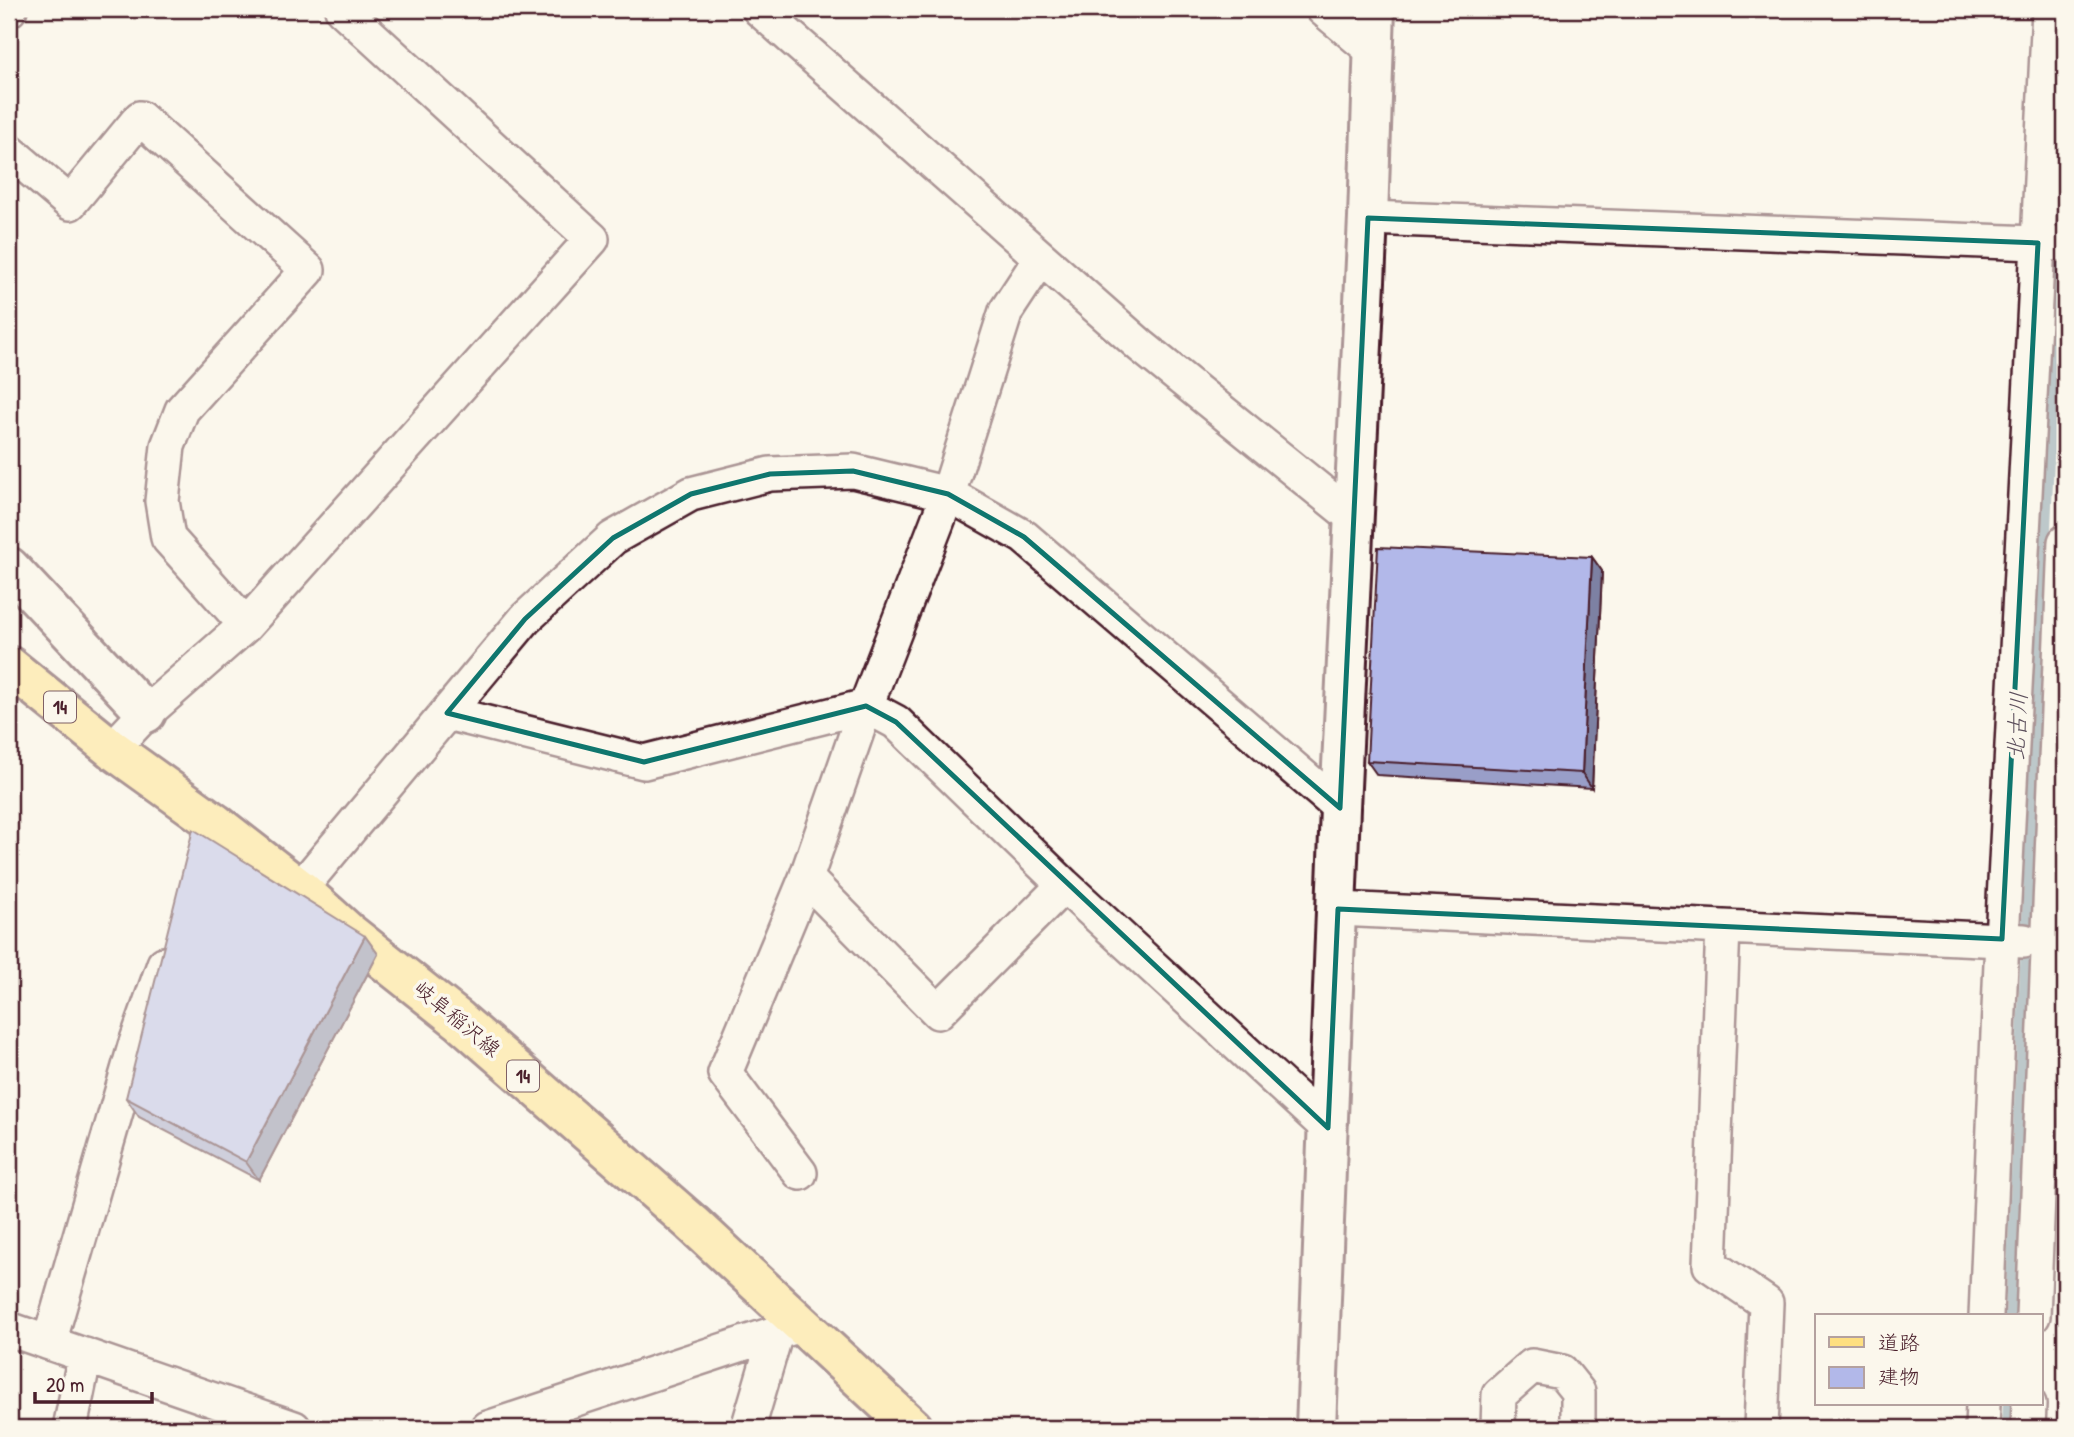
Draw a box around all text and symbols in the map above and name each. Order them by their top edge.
water label: 北古川 [1999,691,2034,761]
road number: 14 [44,692,76,722]
street label: 岐阜稲沢線 [408,974,507,1063]
road number: 14 [507,1060,539,1092]
legend [1815,1314,2042,1406]
text: 道路 [1878,1328,1920,1357]
scale bar [35,1360,152,1404]
text: 建物 [1878,1362,1920,1391]
text: 20 m [46,1370,84,1399]

